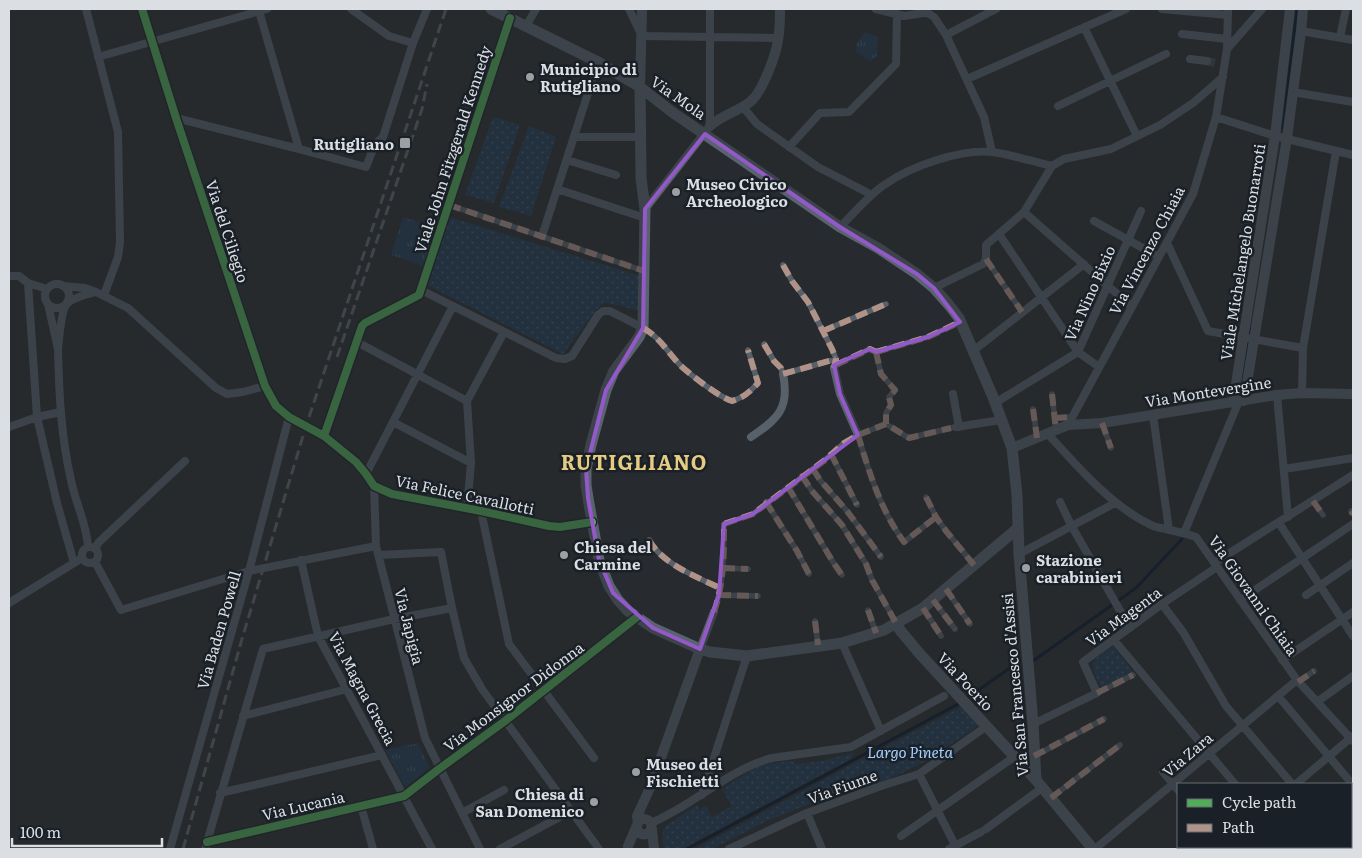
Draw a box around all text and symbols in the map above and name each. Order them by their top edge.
street label: Viale John Fitzgerald Kennedy [408,42,497,256]
place label: Municipio di Rutigliano [540,57,637,97]
street label: Via Mola [646,69,712,125]
marker: Municipio di Rutigliano [524,71,536,83]
place label: Rutigliano [313,132,394,155]
marker: Rutigliano [398,136,412,150]
street label: Viale Michelangelo Buonarroti [1214,142,1270,362]
place label: Museo Civico Archeologico [686,172,788,212]
street label: Via del Ciliegio [201,177,256,286]
street label: Via Vincenzo Chiaia [1102,181,1190,319]
marker: Museo Civico Archeologico [670,186,682,198]
street label: Via Nino Bixio [1058,241,1121,345]
street label: Via Montevergine [1143,370,1273,412]
district label: RUTIGLIANO [561,446,707,476]
street label: Via Felice Cavallotti [393,468,537,520]
street label: Via Giovanni Chiaia [1204,530,1305,661]
place label: Chiesa del Carmine [574,535,652,575]
place label: Stazione carabinieri [1036,548,1123,588]
marker: Chiesa del Carmine [558,549,570,561]
marker: Stazione carabinieri [1020,562,1032,574]
street label: Via Baden Powell [190,568,246,692]
street label: Via Magenta [1080,580,1166,651]
street label: Via Japigia [389,585,431,668]
street label: Via San Francesco d'Assisi [995,592,1033,778]
street label: Via Magna Grecia [323,627,403,750]
street label: Via Monsignor Didonna [438,635,589,757]
street label: Via Poerio [933,646,1000,716]
street label: Via Zara [1157,725,1218,782]
park label: Largo Pineta [867,740,953,763]
place label: Museo dei Fischietti [646,752,723,792]
street label: Via Fiume [804,763,880,809]
marker: Museo dei Fischietti [630,766,642,778]
place label: Chiesa di San Domenico [476,782,585,822]
legend [1177,783,1352,848]
street label: Via Lucania [259,784,347,826]
text: Cycle path [1222,790,1297,813]
marker: Chiesa di San Domenico [588,796,600,808]
text: Path [1222,815,1255,838]
scale bar [12,816,162,848]
text: 100 m [20,820,61,843]

